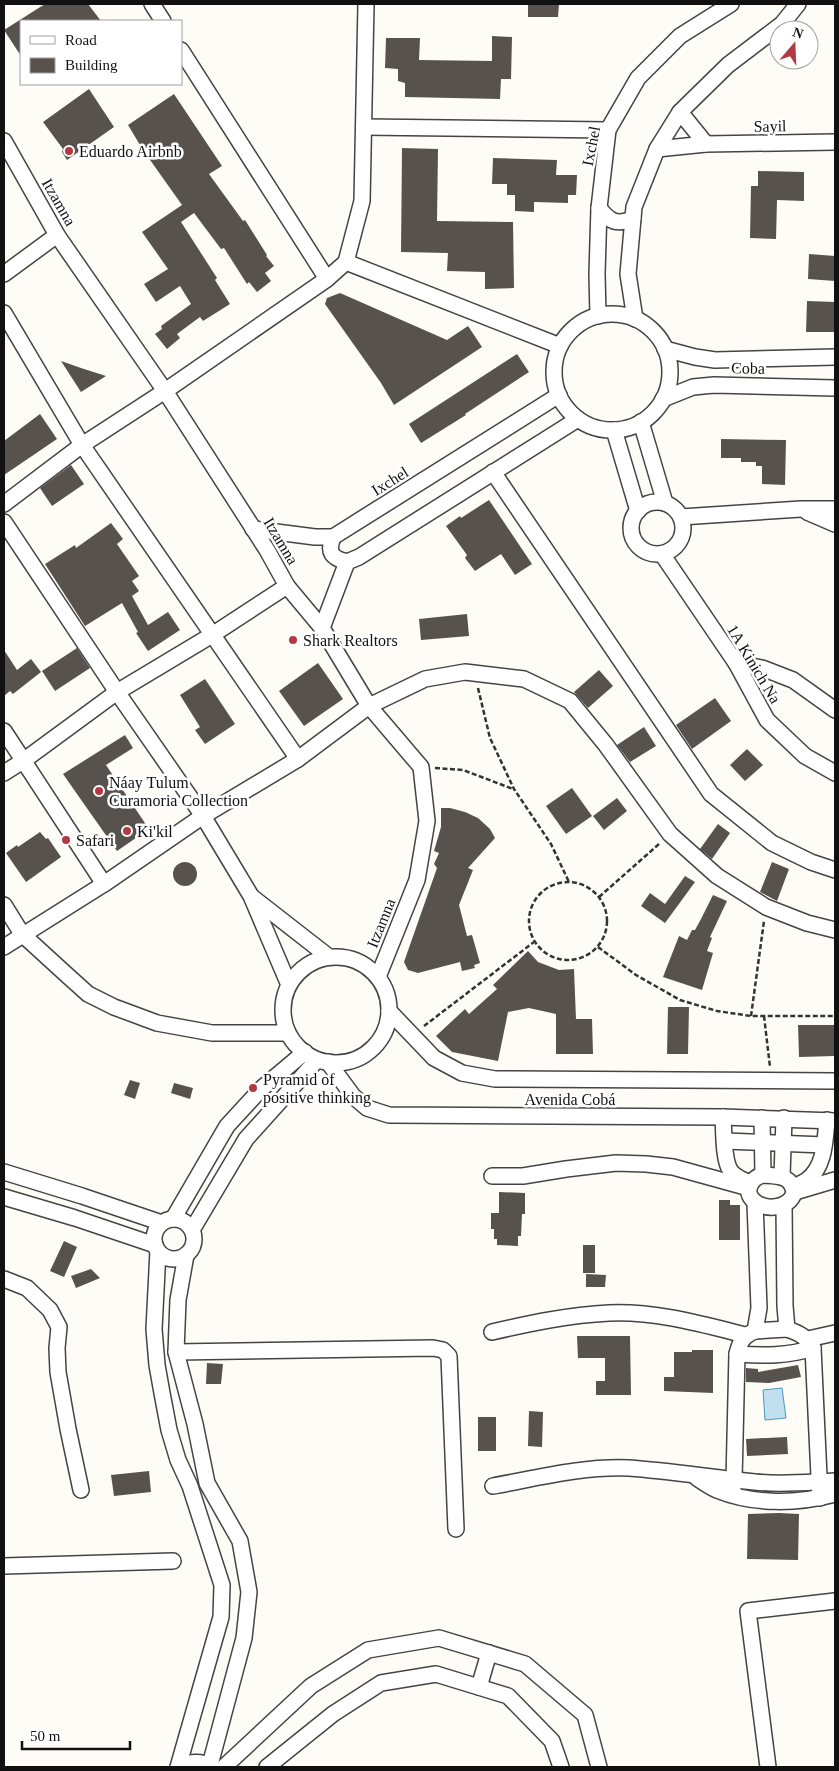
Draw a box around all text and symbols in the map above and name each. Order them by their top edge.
legend [20,20,182,85]
north arrow [769,20,819,70]
text: N [791,24,805,42]
text: Road [65,32,97,48]
text: Building [65,57,118,73]
street label: Sayil [753,117,787,136]
street label: Ixchel [579,124,603,167]
place label: Eduardo Airbnb [79,143,182,160]
marker: Eduardo Airbnb [63,145,75,157]
street label: Itzamna [39,175,79,229]
street label: Coba [731,359,765,377]
street label: Ixchel [369,463,412,499]
street label: Itzamna [260,515,302,567]
street label: 1A Kinich Na [724,622,784,706]
place label: Shark Realtors [303,632,398,649]
marker: Shark Realtors [287,634,299,646]
place label: Náay Tulum Curamoria Collection [109,774,248,809]
marker: Náay Tulum Curamoria Collection [93,785,105,797]
place label: Ki'kil [137,823,173,840]
marker: Ki'kil [121,825,133,837]
place label: Safari [76,832,115,849]
marker: Safari [60,834,72,846]
street label: Itzamna [363,896,399,950]
place label: Pyramid of positive thinking [263,1071,371,1107]
marker: Pyramid of positive thinking [247,1082,259,1094]
street label: Avenida Cobá [525,1091,615,1108]
scale bar [22,1718,130,1750]
text: 50 m [30,1728,61,1744]

